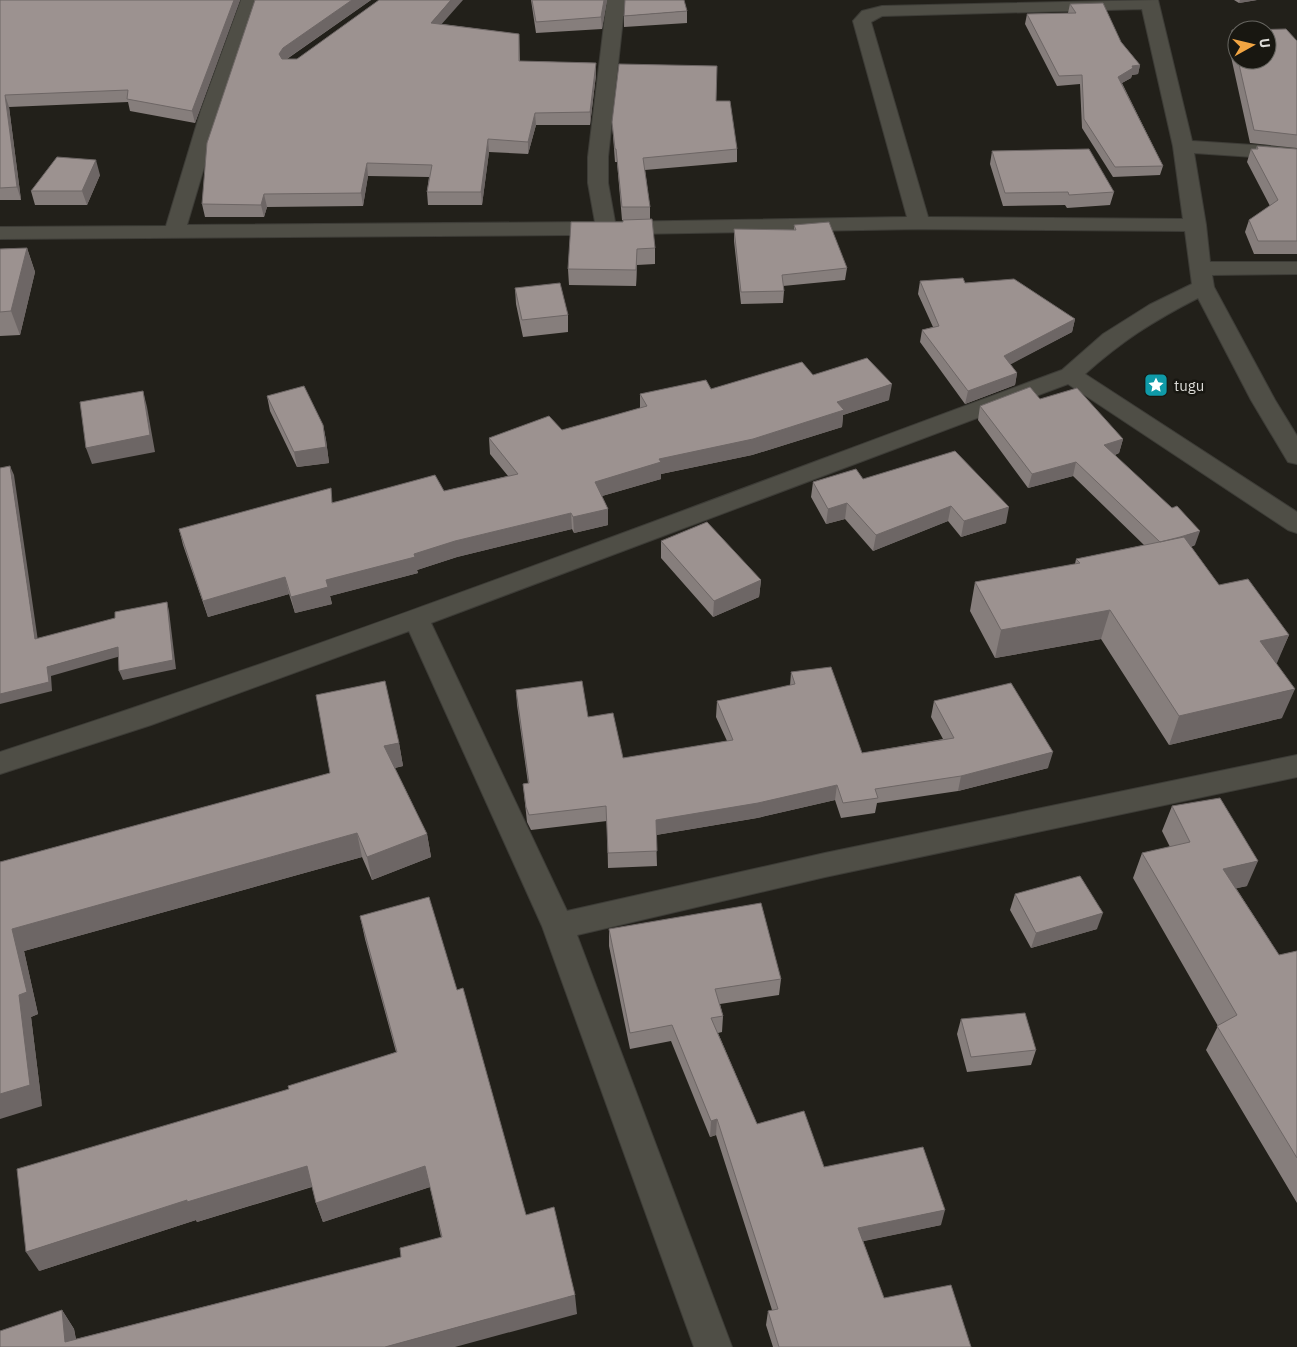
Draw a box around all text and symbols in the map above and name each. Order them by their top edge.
north arrow [1227,20,1277,70]
text: U [1255,37,1274,49]
place icon: tugu [1143,372,1169,398]
place label: tugu [1174,376,1204,395]

